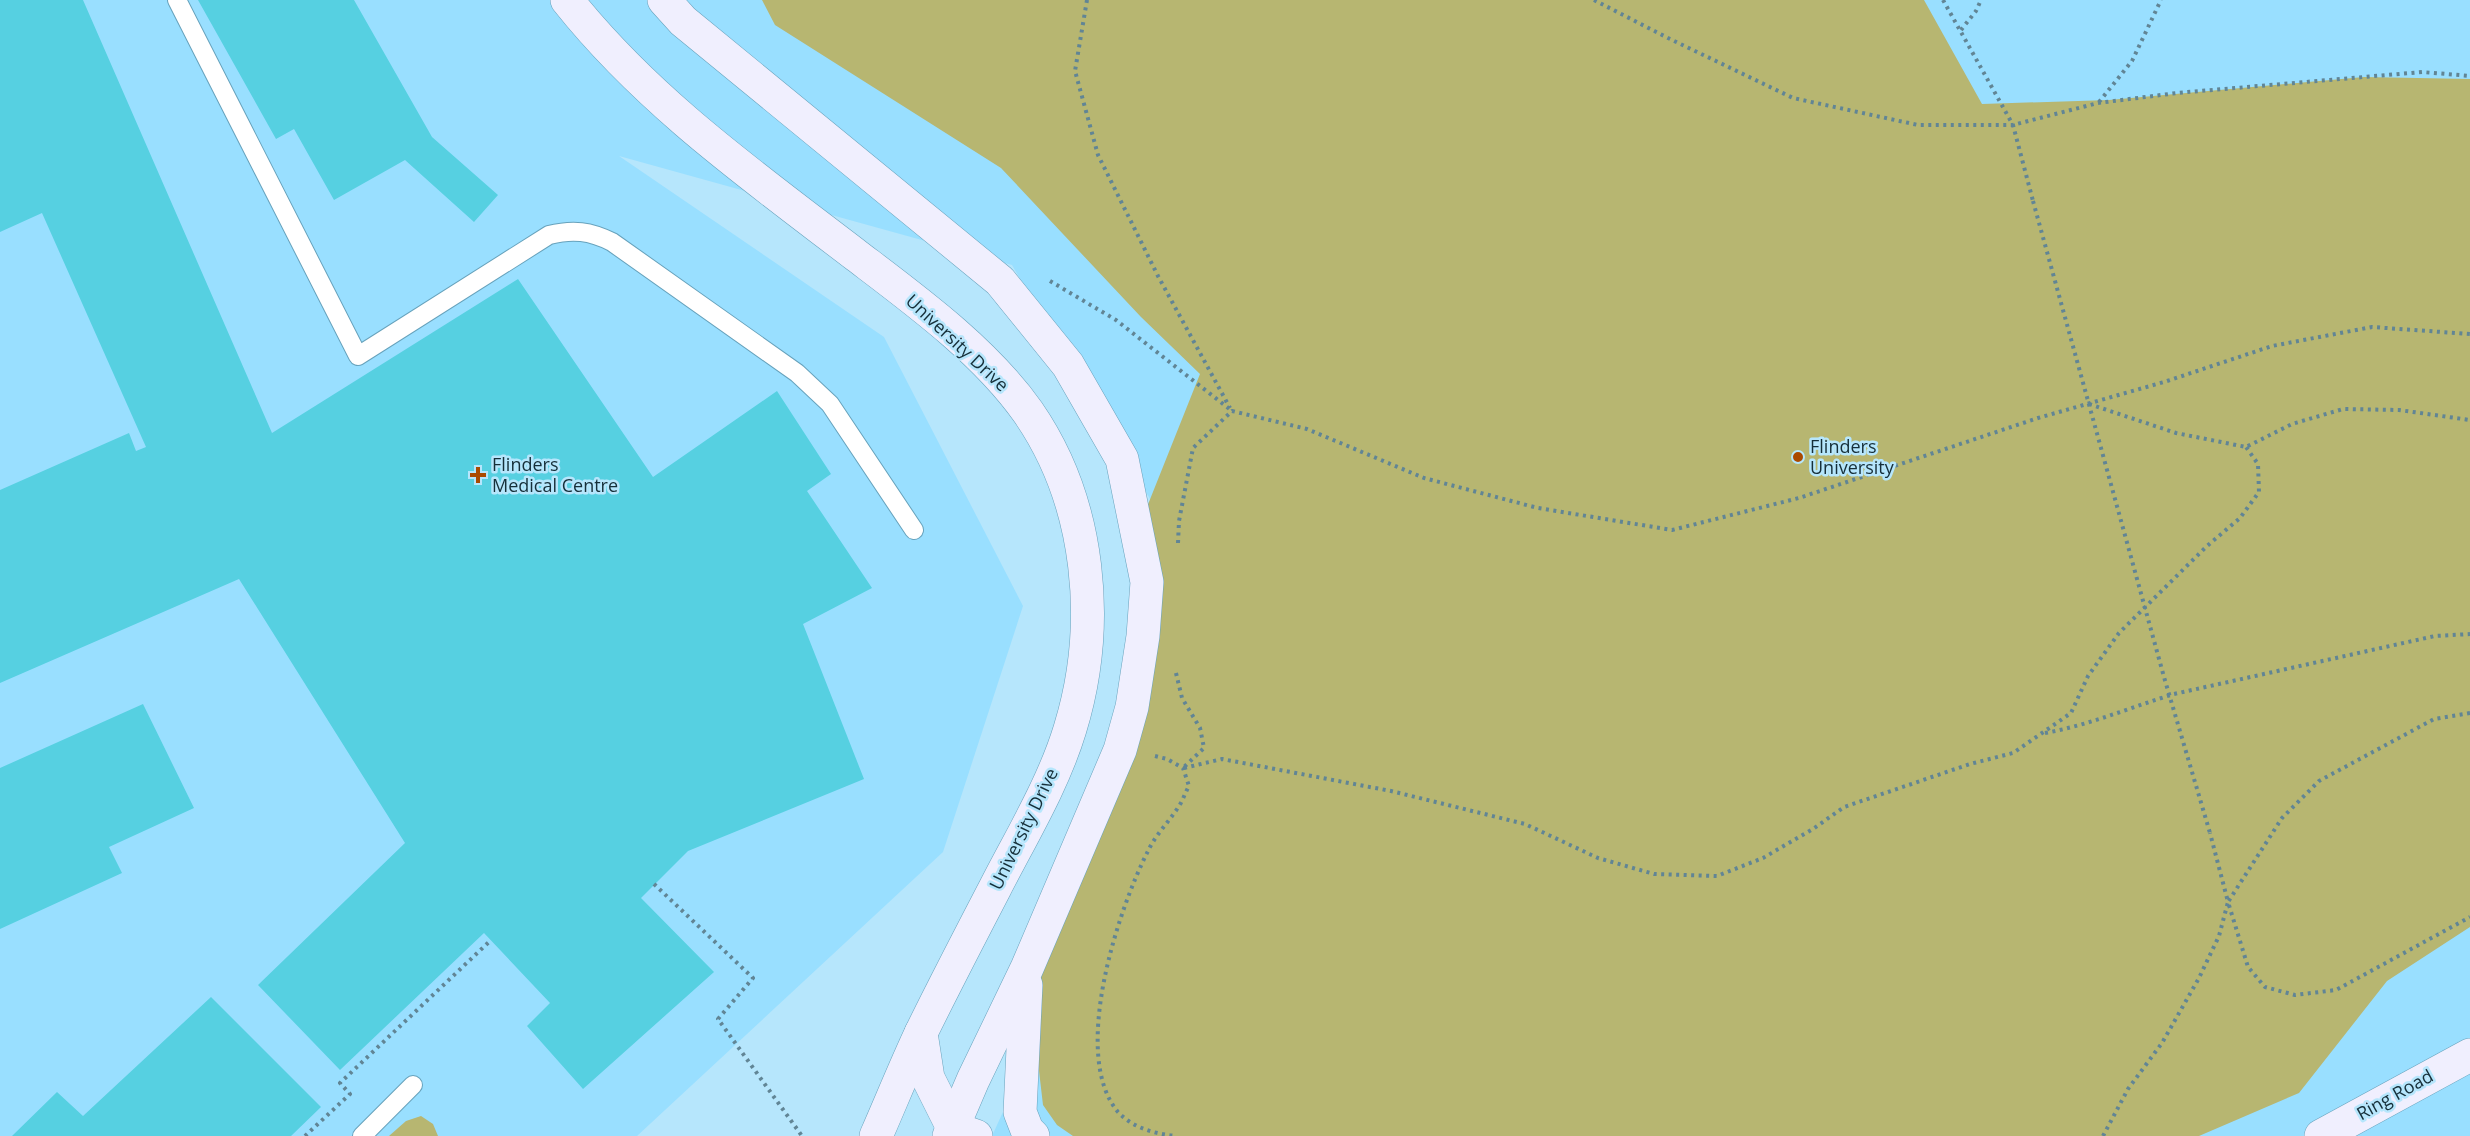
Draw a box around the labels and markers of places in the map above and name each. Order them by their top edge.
place label: Flinders University [1810,434,1895,479]
marker: Flinders University [1791,450,1805,464]
place label: Flinders Medical Centre [492,452,618,497]
marker: Flinders Medical Centre [469,466,487,484]

